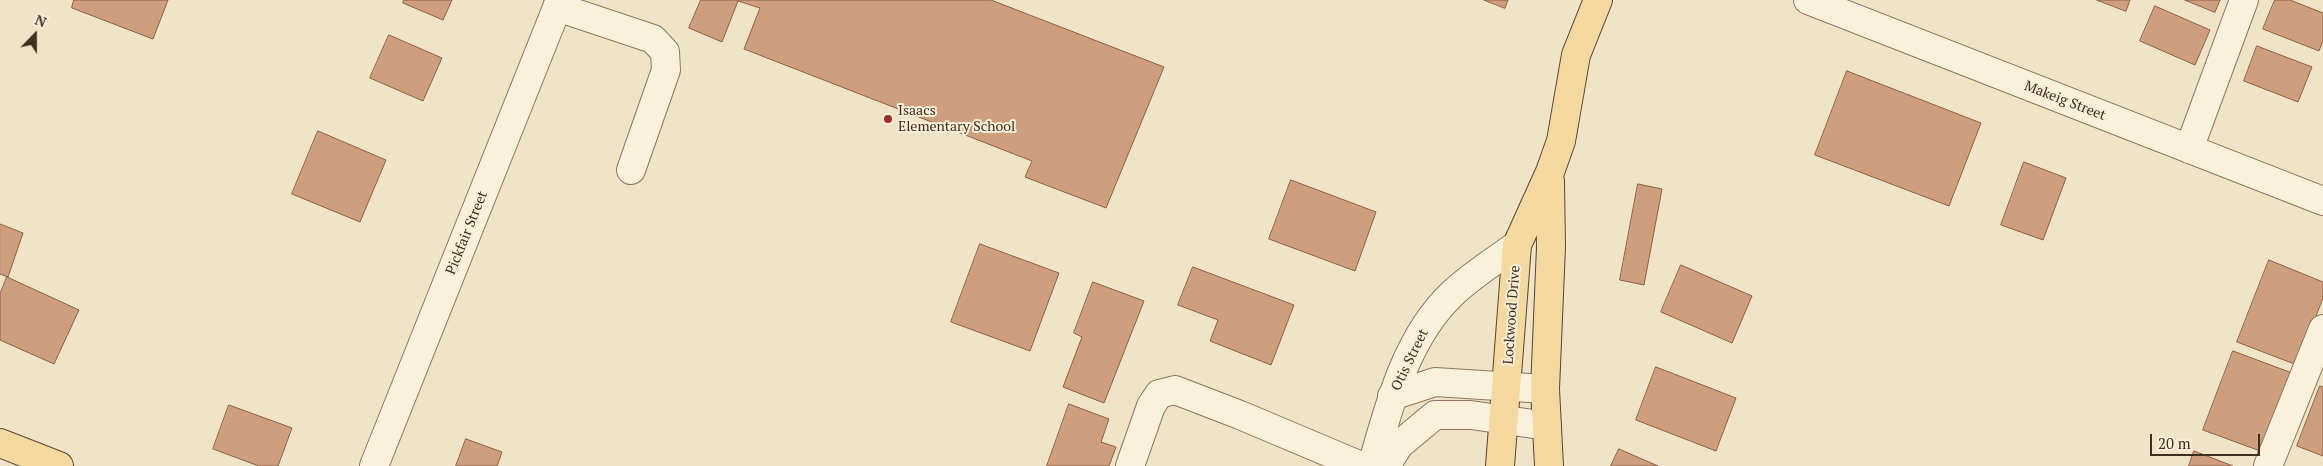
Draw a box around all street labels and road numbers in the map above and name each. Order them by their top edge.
street label: Makeig Street [2022,78,2108,124]
street label: Pickfair Street [443,189,491,277]
street label: Lockwood Drive [1500,265,1524,365]
street label: Otis Street [1388,326,1432,394]

